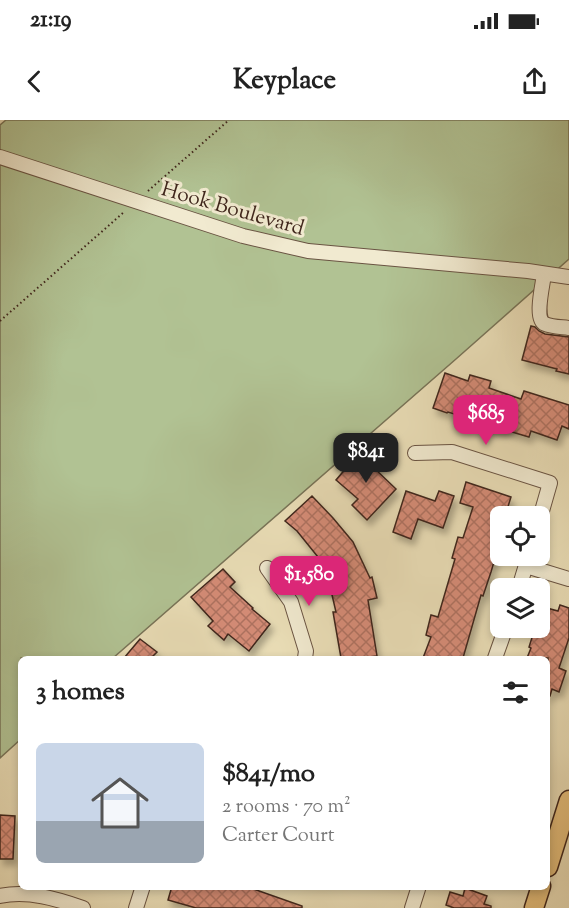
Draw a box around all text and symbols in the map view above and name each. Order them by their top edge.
text: 21:19 [30,5,71,37]
text: Keyplace [233,62,336,101]
icon: back [18,65,51,98]
icon: share [518,65,551,98]
street label: Hook Boulevard [157,175,308,245]
pin: $685 [450,395,522,446]
text: $685 [467,400,505,429]
pin: $841 [330,433,402,484]
text: $841 [347,438,385,467]
map controls [490,506,550,638]
button: locate [490,506,550,566]
pin: $1,580 [260,556,358,607]
text: $1,580 [284,561,334,590]
button: layers [490,578,550,638]
text: 3 homes [36,674,125,711]
icon: filters [499,676,532,709]
text: $841/mo [222,756,315,793]
icon: home [84,767,156,839]
text: 2 rooms · 70 m² [222,793,351,822]
text: Carter Court [222,822,335,851]

